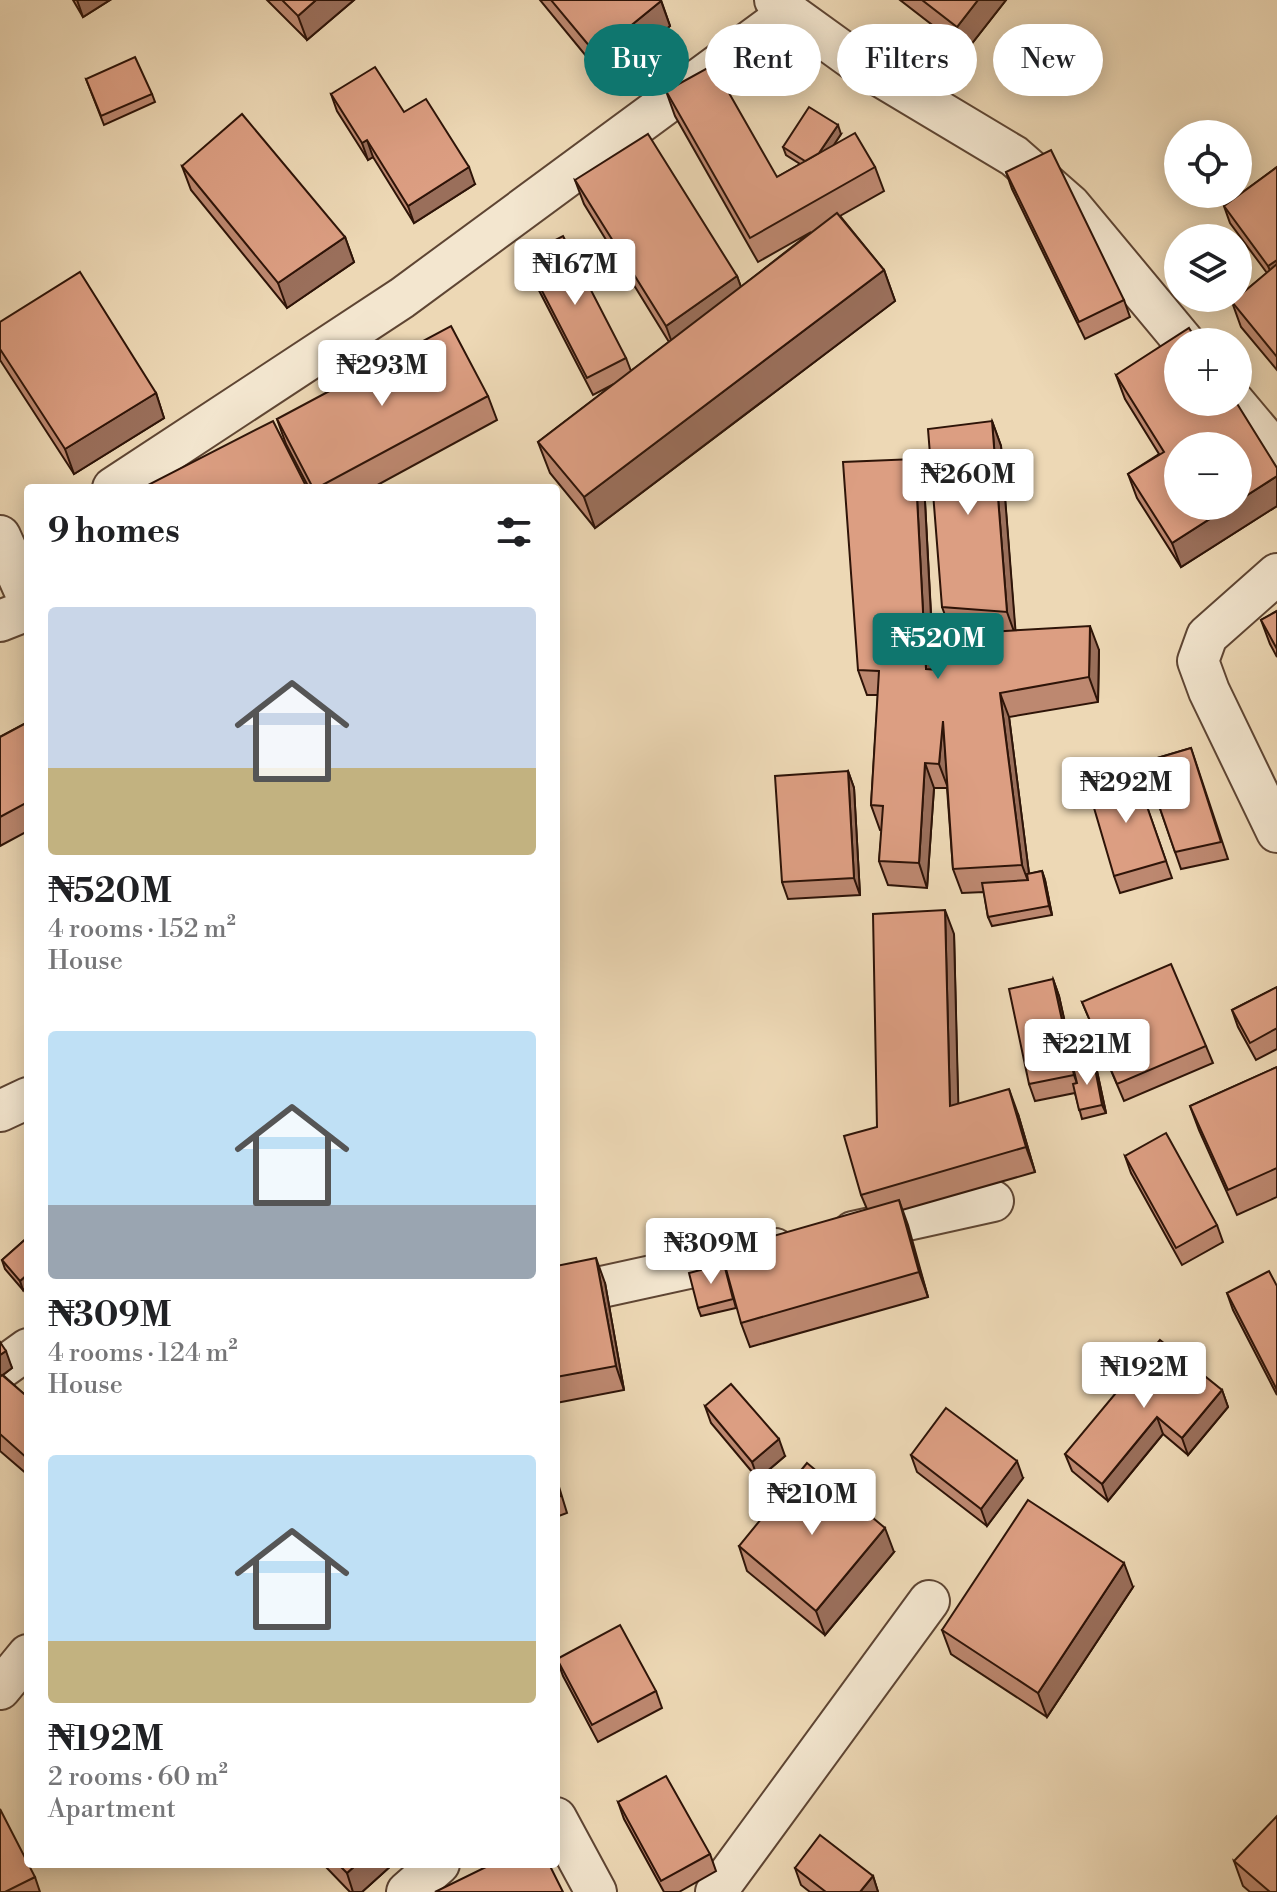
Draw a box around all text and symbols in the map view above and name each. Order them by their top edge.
chip: Buy [584,24,689,96]
chip: Rent [705,24,821,96]
chip: Filters [837,24,977,96]
chip: New [993,24,1103,96]
map controls [1164,120,1252,520]
button: locate [1164,120,1252,208]
button: layers [1164,224,1252,312]
pin: ₦167M [519,239,631,307]
text: ₦167M [532,249,618,281]
button: + [1164,328,1252,416]
pin: ₦293M [326,340,438,408]
text: ₦293M [336,350,428,382]
button: − [1164,432,1252,520]
pin: ₦260M [912,449,1024,517]
text: ₦260M [921,459,1015,491]
icon: filters [492,510,536,554]
text: 9 homes [48,511,180,553]
pin: ₦520M [882,613,994,681]
text: ₦520M [891,623,985,655]
icon: home [220,659,364,803]
pin: ₦292M [1070,757,1182,825]
text: ₦292M [1080,767,1172,799]
text: ₦520M [48,871,172,913]
text: 4 rooms · 152 m² [48,913,236,945]
text: House [48,945,123,977]
pin: ₦221M [1031,1019,1143,1087]
text: ₦221M [1043,1029,1131,1061]
icon: home [220,1083,364,1227]
pin: ₦309M [655,1218,767,1286]
text: ₦309M [664,1228,758,1260]
text: ₦309M [48,1295,171,1337]
text: 4 rooms · 124 m² [48,1337,238,1369]
pin: ₦192M [1088,1342,1200,1410]
text: ₦192M [1100,1352,1188,1384]
text: House [48,1369,123,1401]
pin: ₦210M [756,1469,868,1537]
text: ₦210M [767,1479,857,1511]
icon: home [220,1507,364,1651]
text: ₦192M [48,1719,163,1761]
text: 2 rooms · 60 m² [48,1761,228,1793]
text: Apartment [48,1793,176,1825]

